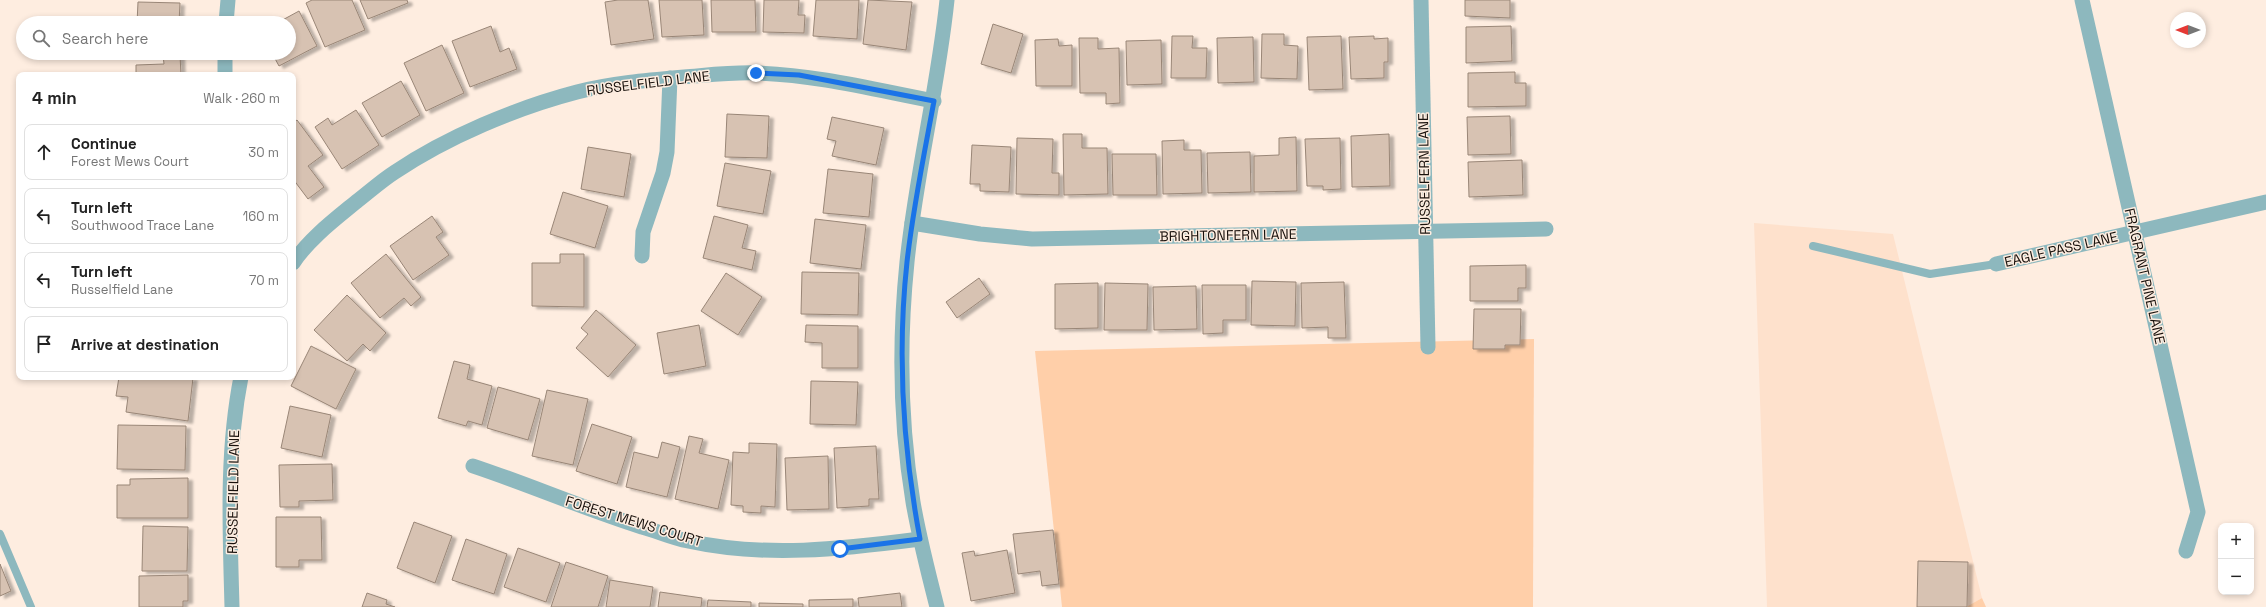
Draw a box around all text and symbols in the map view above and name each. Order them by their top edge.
north arrow [2170,12,2206,48]
search box [16,16,296,60]
icon: search [30,27,52,49]
text: Search here [62,29,148,48]
route end [747,64,765,82]
street label: RUSSELFIELD LANE [585,67,711,99]
text: 4 min [32,87,77,109]
text: Walk · 260 m [203,90,280,107]
street label: RUSSELFERN LANE [1414,113,1434,235]
text: Continue [71,134,137,153]
icon: ahead [33,141,55,163]
text: 30 m [248,144,279,161]
text: Forest Mews Court [71,153,189,170]
text: Turn left [71,198,133,217]
icon: left [33,205,55,227]
street label: FRAGRANT PINE LANE [2121,206,2169,346]
text: 160 m [243,208,279,225]
text: Southwood Trace Lane [71,217,214,234]
street label: BRIGHTONFERN LANE [1159,225,1297,245]
street label: EAGLE PASS LANE [2003,227,2120,271]
text: Turn left [71,262,133,281]
icon: left [33,269,55,291]
text: 70 m [249,272,279,289]
text: Russelfield Lane [71,281,173,298]
icon: arrive [33,333,55,355]
text: Arrive at destination [71,335,219,354]
street label: RUSSELFIELD LANE [223,430,243,554]
street label: FOREST MEWS COURT [563,492,705,550]
map controls [2218,523,2254,595]
button: + [2218,523,2254,559]
route start [831,540,849,558]
button: − [2218,559,2254,595]

